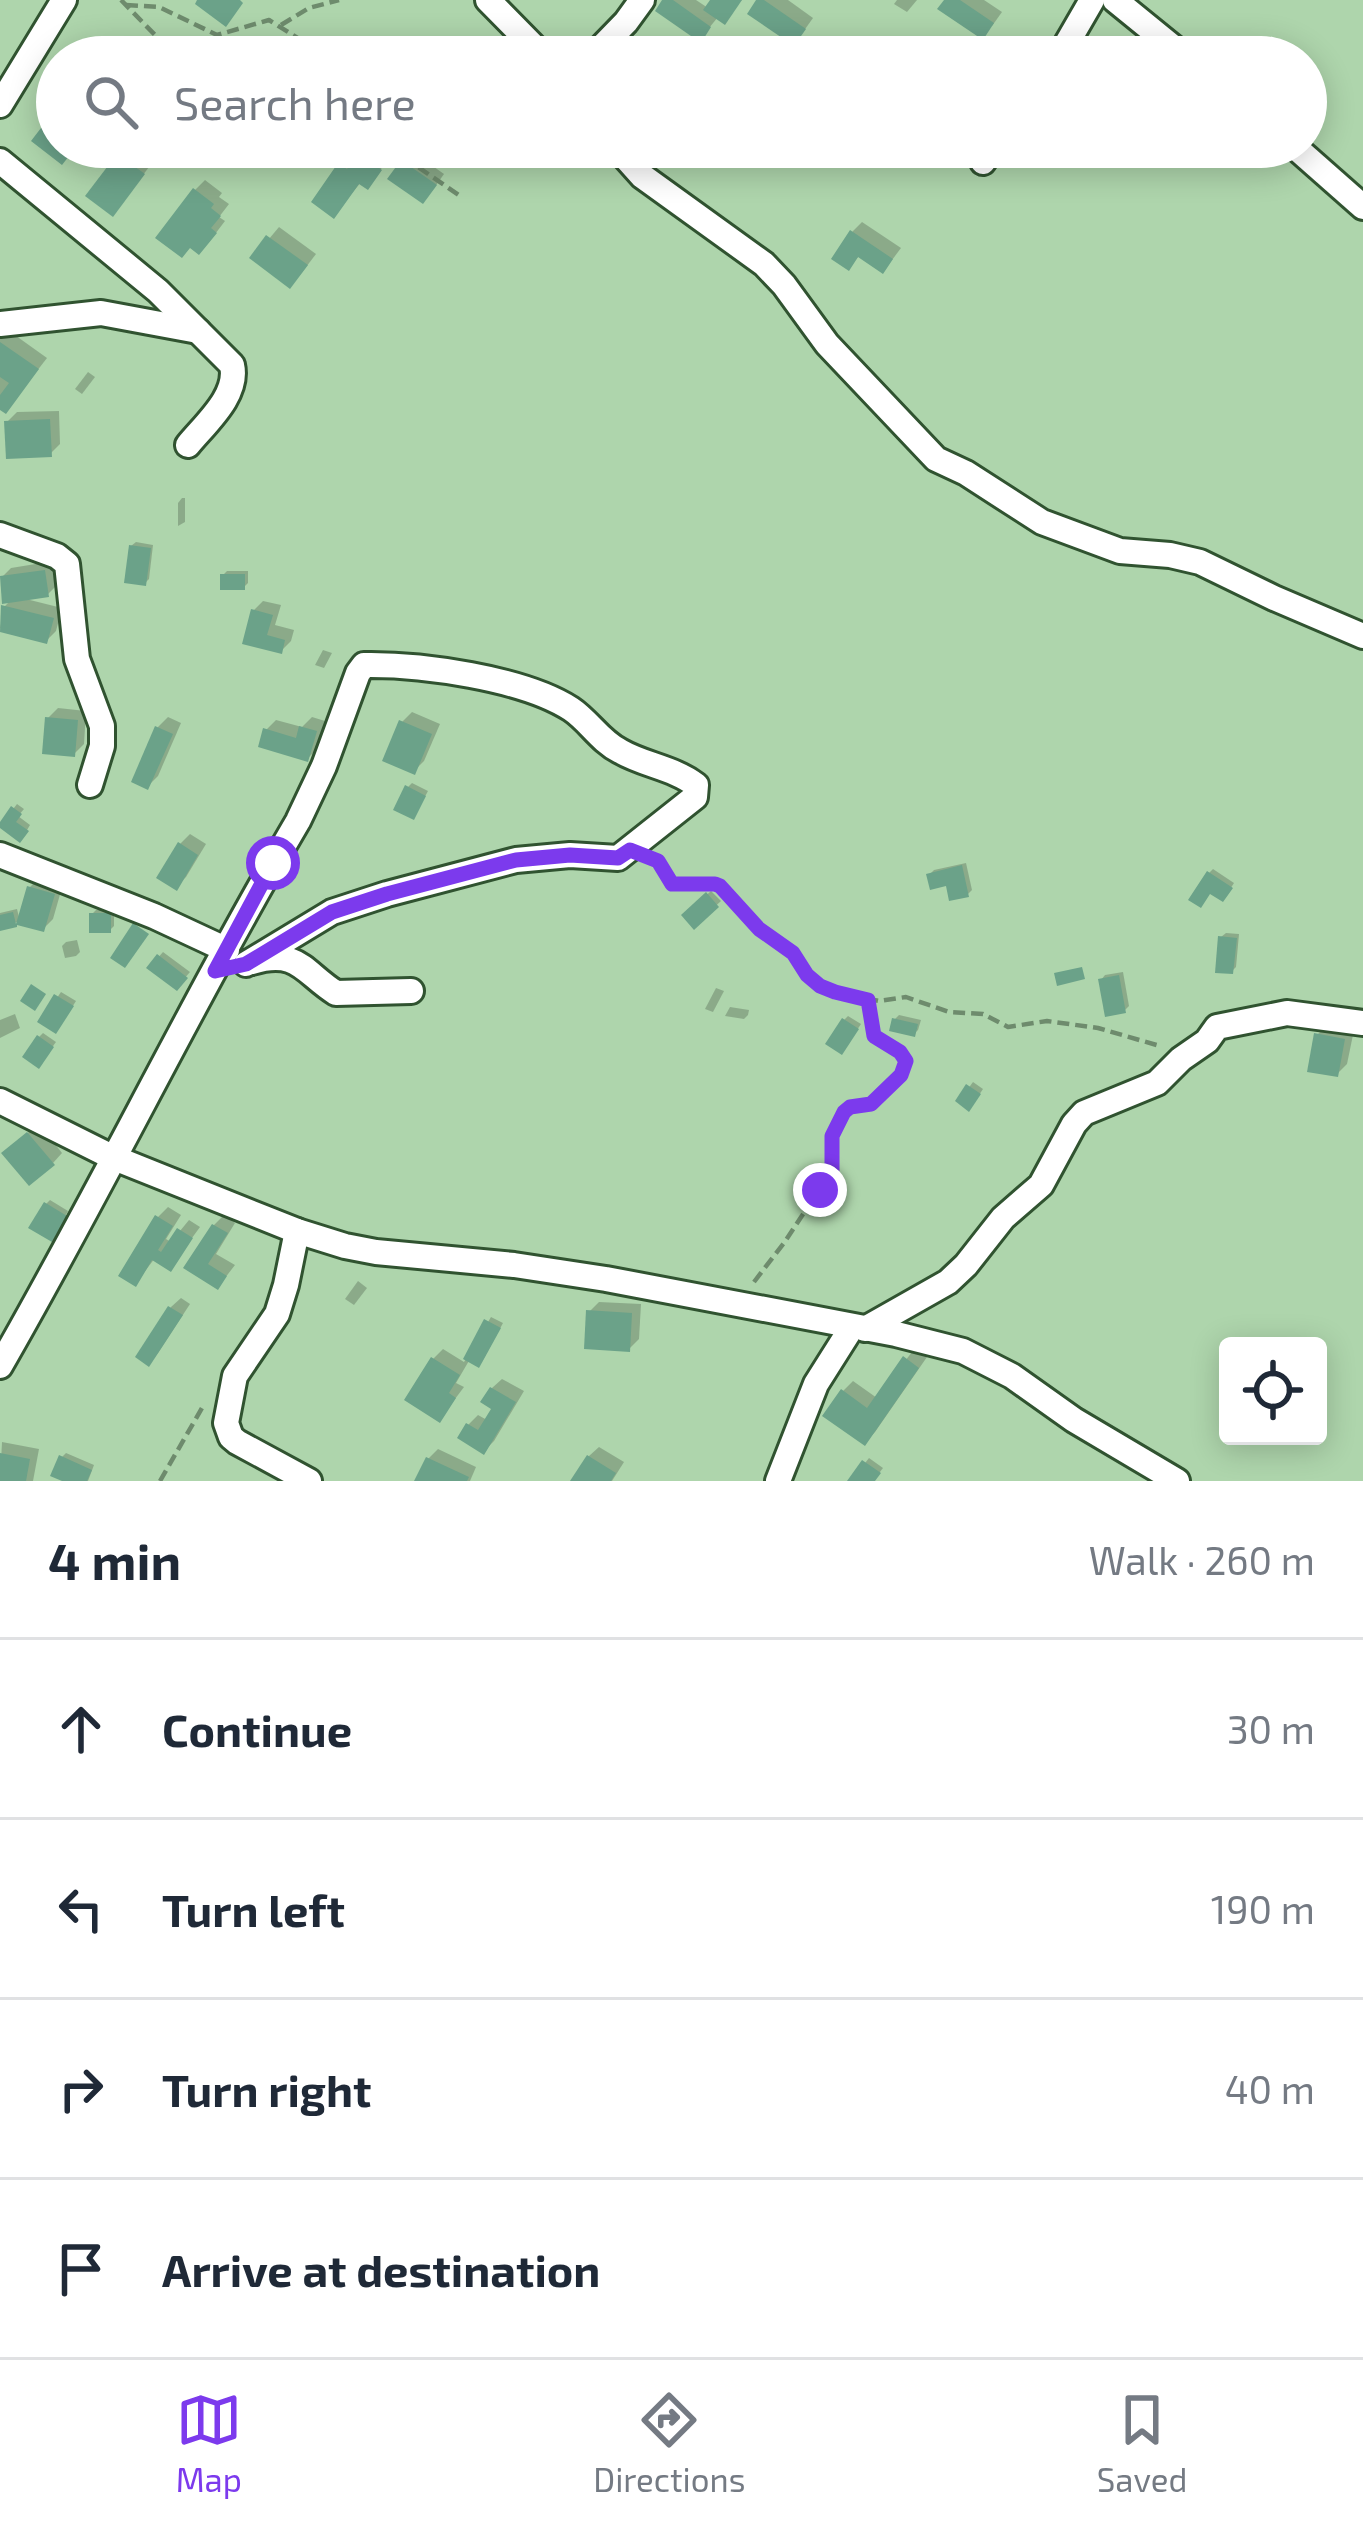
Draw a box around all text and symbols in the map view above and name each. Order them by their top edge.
search box [36,36,1327,168]
icon: search [78,69,144,135]
text: Search here [174,75,416,129]
route start [246,836,300,890]
route end [793,1163,847,1217]
map controls [1219,1337,1327,1445]
button: locate [1219,1337,1327,1445]
text: 4 min [48,1529,181,1590]
text: Walk · 260 m [1089,1536,1315,1583]
icon: ahead [48,1696,114,1762]
text: Continue [162,1702,352,1756]
text: 30 m [1227,1705,1315,1752]
icon: left [48,1876,114,1942]
text: Turn left [162,1882,345,1936]
text: 190 m [1211,1885,1315,1932]
icon: right [48,2056,114,2122]
text: Turn right [162,2062,371,2116]
text: 40 m [1225,2065,1315,2112]
icon: arrive [48,2236,114,2302]
text: Arrive at destination [162,2242,600,2296]
tab: Map [176,2387,242,2499]
tab: Directions [593,2387,745,2499]
tab: Saved [1097,2387,1187,2499]

